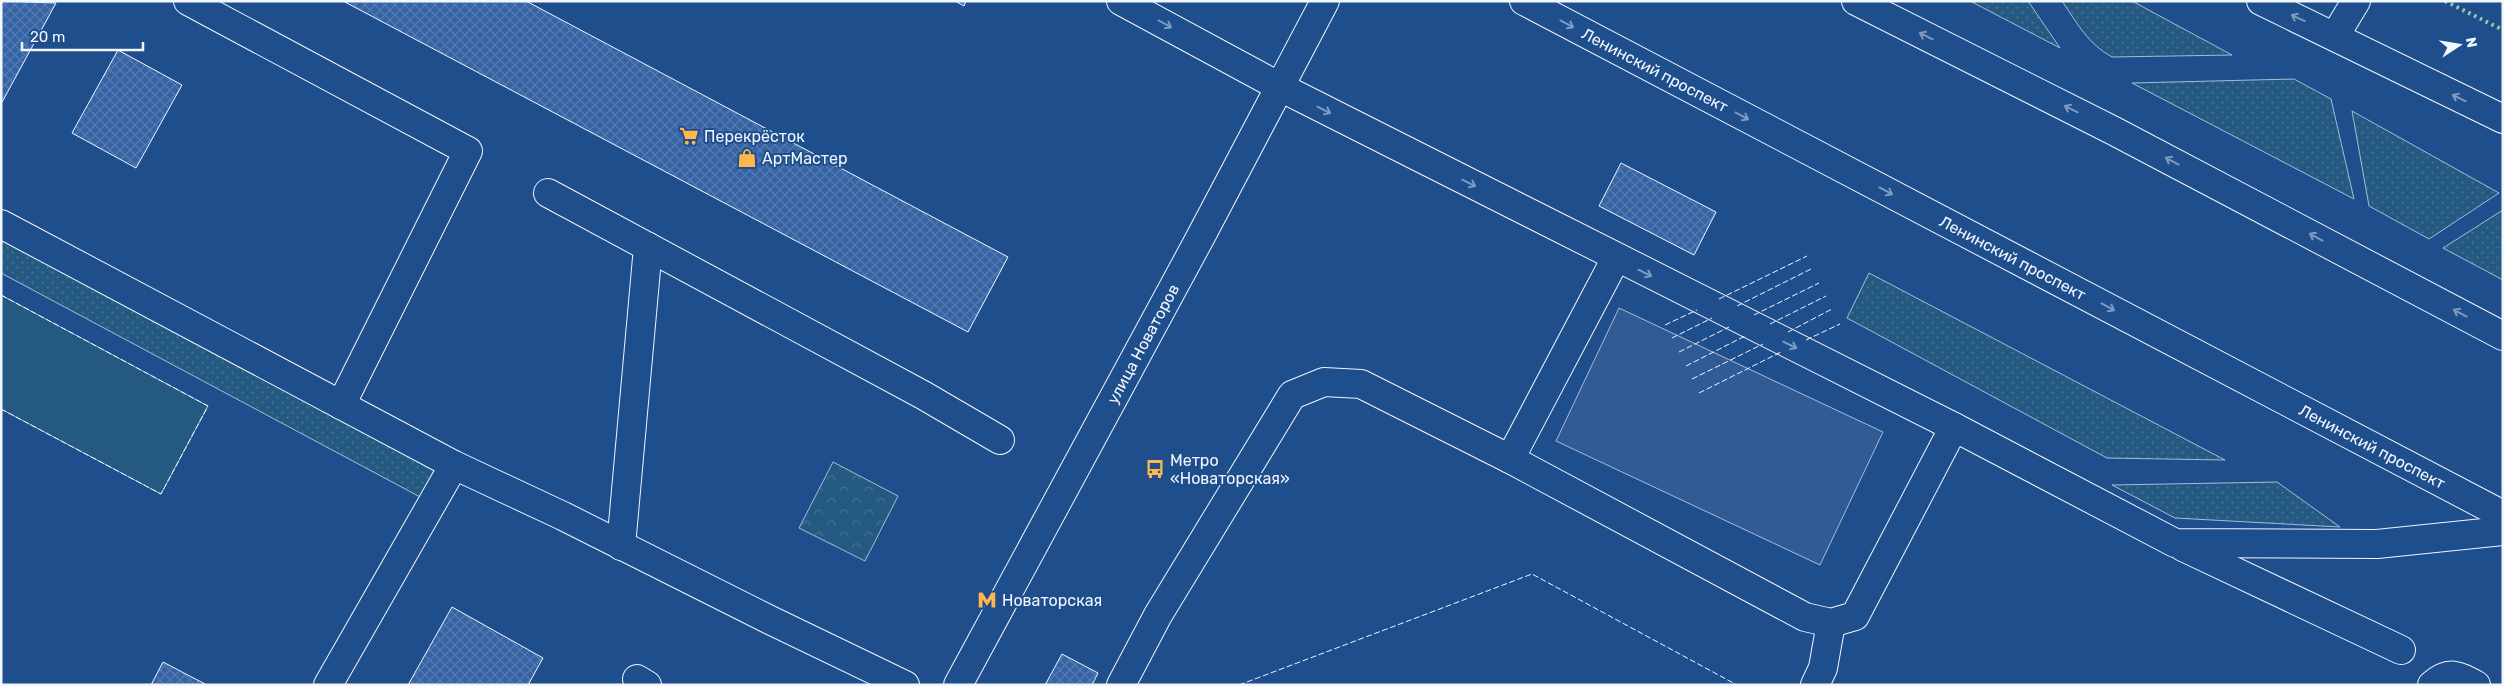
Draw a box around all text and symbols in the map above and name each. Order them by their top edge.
one-way arrow [2290,13,2305,23]
one-way arrow [1157,19,1172,29]
one-way arrow [1560,19,1575,29]
scale bar [22,20,144,52]
north arrow [2434,20,2484,70]
street label: Ленинский проспект [1579,24,1731,116]
text: 20 m [30,28,65,46]
one-way arrow [1918,31,1933,41]
text: N [2462,36,2481,49]
one-way arrow [2452,93,2467,102]
one-way arrow [2064,104,2079,113]
one-way arrow [1316,106,1331,115]
one-way arrow [1735,111,1750,121]
supermarket icon: Перекрёсток [678,125,700,147]
place label: Перекрёсток [704,127,805,146]
shop icon: АртМастер [736,147,758,169]
place label: АртМастер [762,149,848,168]
one-way arrow [2165,156,2180,166]
one-way arrow [1461,178,1476,188]
one-way arrow [1878,187,1893,196]
street label: Ленинский проспект [1936,211,2089,304]
one-way arrow [2309,232,2324,241]
one-way arrow [1637,269,1652,278]
street label: улица Новаторов [1103,281,1183,407]
one-way arrow [2100,303,2114,313]
one-way arrow [2452,308,2467,318]
one-way arrow [1782,341,1797,350]
street label: Ленинский проспект [2296,400,2449,493]
place label: Метро «Новаторская» [1170,451,1290,488]
bus stop icon: Метро «Новаторская» [1144,458,1166,480]
metro station icon: Новаторская [976,589,998,611]
place label: Новаторская [1002,591,1102,610]

